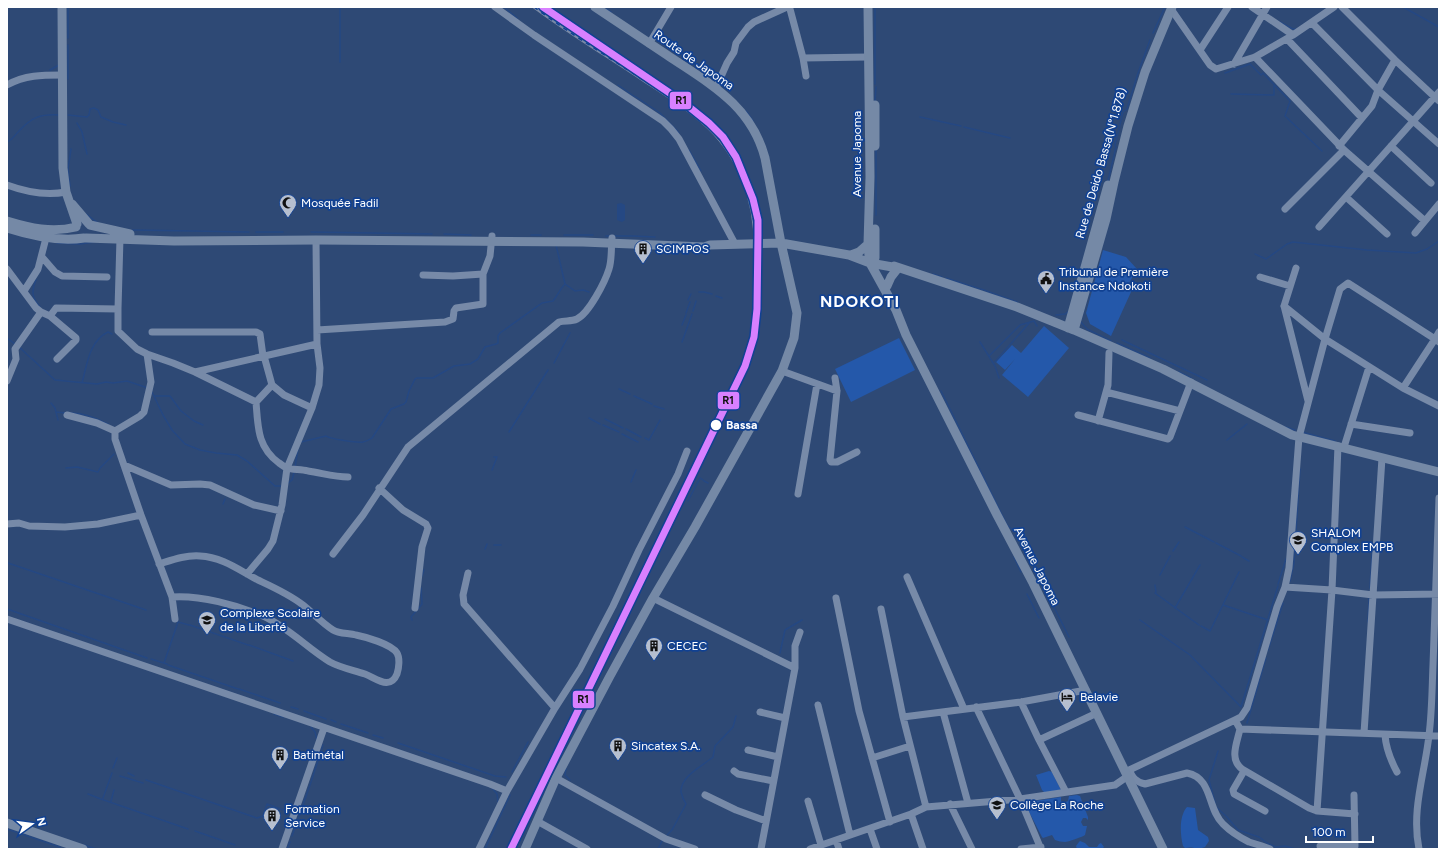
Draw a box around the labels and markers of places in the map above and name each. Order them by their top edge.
mosque icon: Mosquée Fadil [278,193,298,218]
place label: Mosquée Fadil [301,196,378,210]
building icon: SCIMPOS [633,239,653,264]
place label: SCIMPOS [656,242,709,256]
place label: Tribunal de Première Instance Ndokoti [1059,265,1169,293]
public building icon: Tribunal de Première Instance Ndokoti [1036,269,1056,294]
marker: Bassa [709,418,723,432]
place label: Bassa [726,418,757,432]
place label: SHALOM Complex EMPB [1311,526,1393,554]
school or university icon: SHALOM Complex EMPB [1288,530,1308,555]
place label: Complexe Scolaire de la Liberté [220,606,321,634]
school or university icon: Complexe Scolaire de la Liberté [197,610,217,635]
building icon: CECEC [644,636,664,661]
place label: CECEC [667,639,708,653]
hotel icon: Belavie [1057,687,1077,712]
place label: Belavie [1080,690,1119,704]
building icon: Sincatex S.A. [608,736,628,761]
place label: Sincatex S.A. [631,739,701,753]
building icon: Batimétal [270,745,290,770]
place label: Batimétal [293,748,344,762]
school or university icon: Collège La Roche [987,795,1007,820]
place label: Collège La Roche [1010,798,1104,812]
place label: Formation Service [285,802,340,830]
building icon: Formation Service [262,806,282,831]

